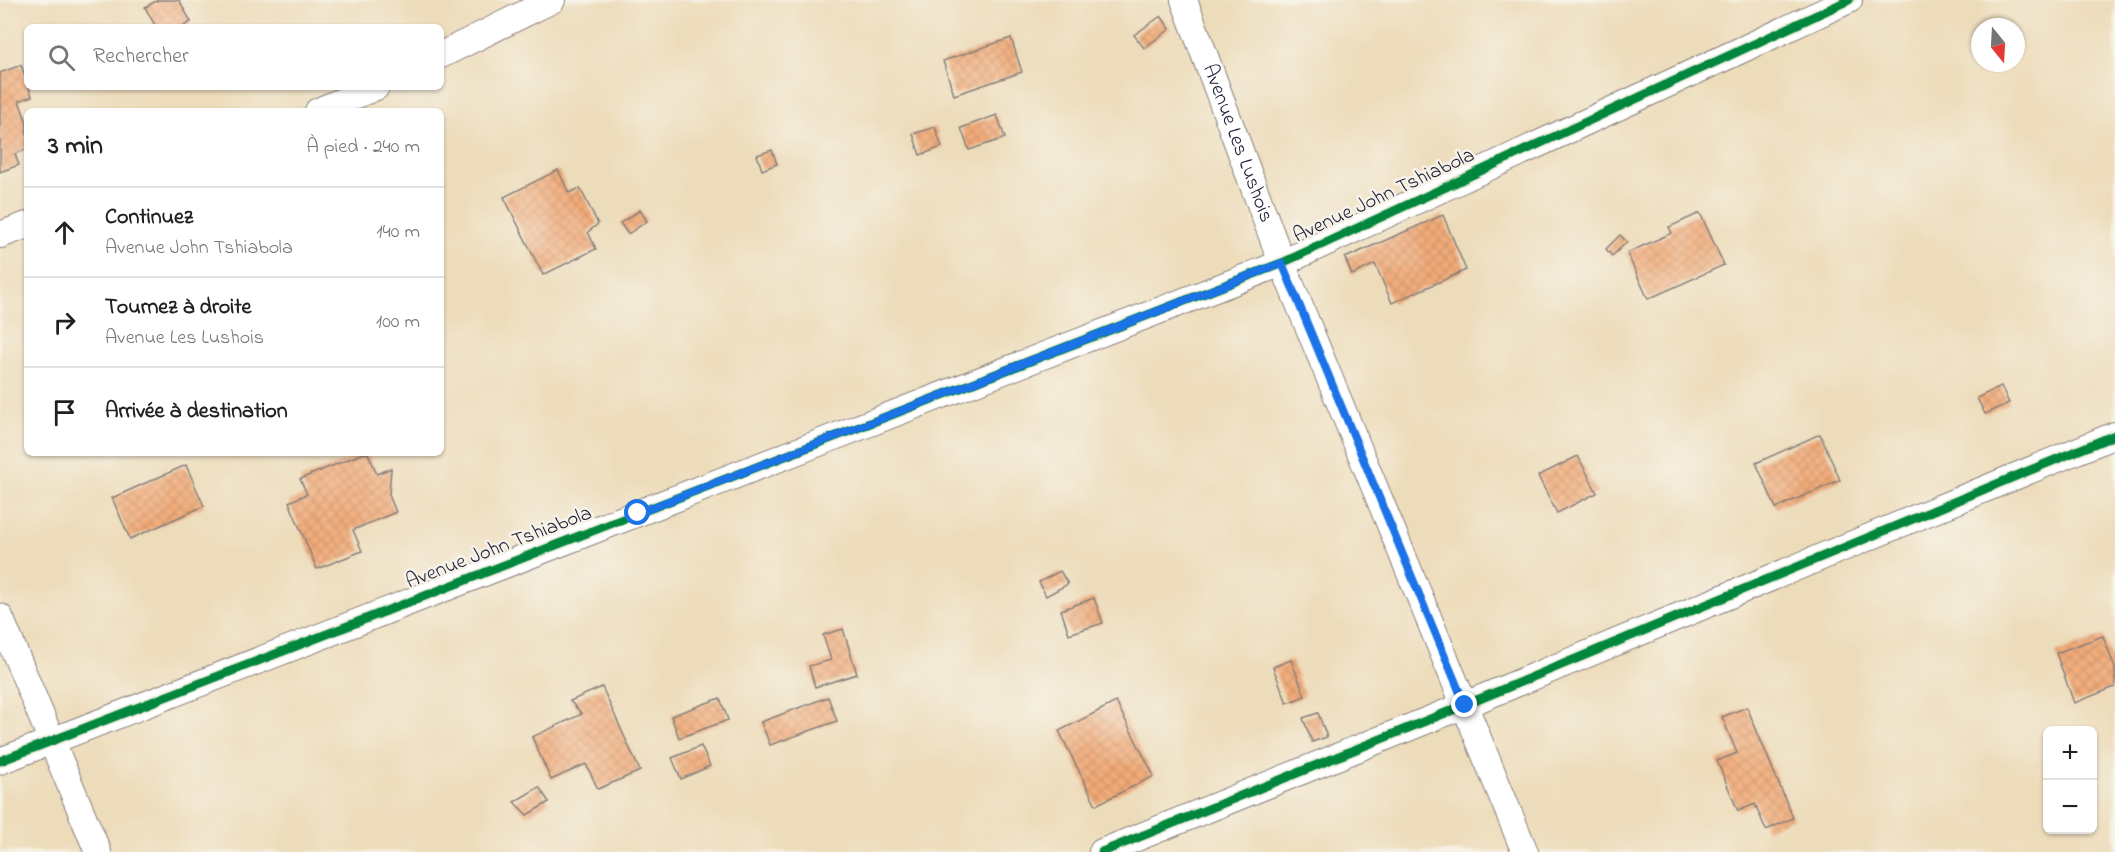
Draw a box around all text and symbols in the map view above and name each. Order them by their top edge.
north arrow [1971,18,2025,72]
search box [24,24,444,90]
icon: search [45,41,78,74]
text: Rechercher [93,41,189,73]
street label: Avenue Les Lushois [1194,60,1281,227]
text: 3 min [48,128,103,166]
text: À pied · 240 m [306,133,420,162]
street label: Avenue John Tshiabola [1288,141,1480,251]
text: Continuez [105,202,193,234]
icon: ahead [48,216,81,249]
text: 140 m [376,218,420,247]
text: Avenue John Tshiabola [105,234,293,263]
text: Tournez à droite [105,292,251,324]
icon: right [48,306,81,339]
text: 100 m [376,308,420,337]
text: Avenue Les Lushois [105,324,264,353]
icon: arrive [48,396,81,429]
text: Arrivée à destination [105,396,288,428]
street label: Avenue John Tshiabola [402,499,596,597]
route start [624,499,650,525]
route end [1451,691,1477,717]
map controls [2043,726,2097,834]
button: + [2043,726,2097,780]
button: − [2043,780,2097,834]

